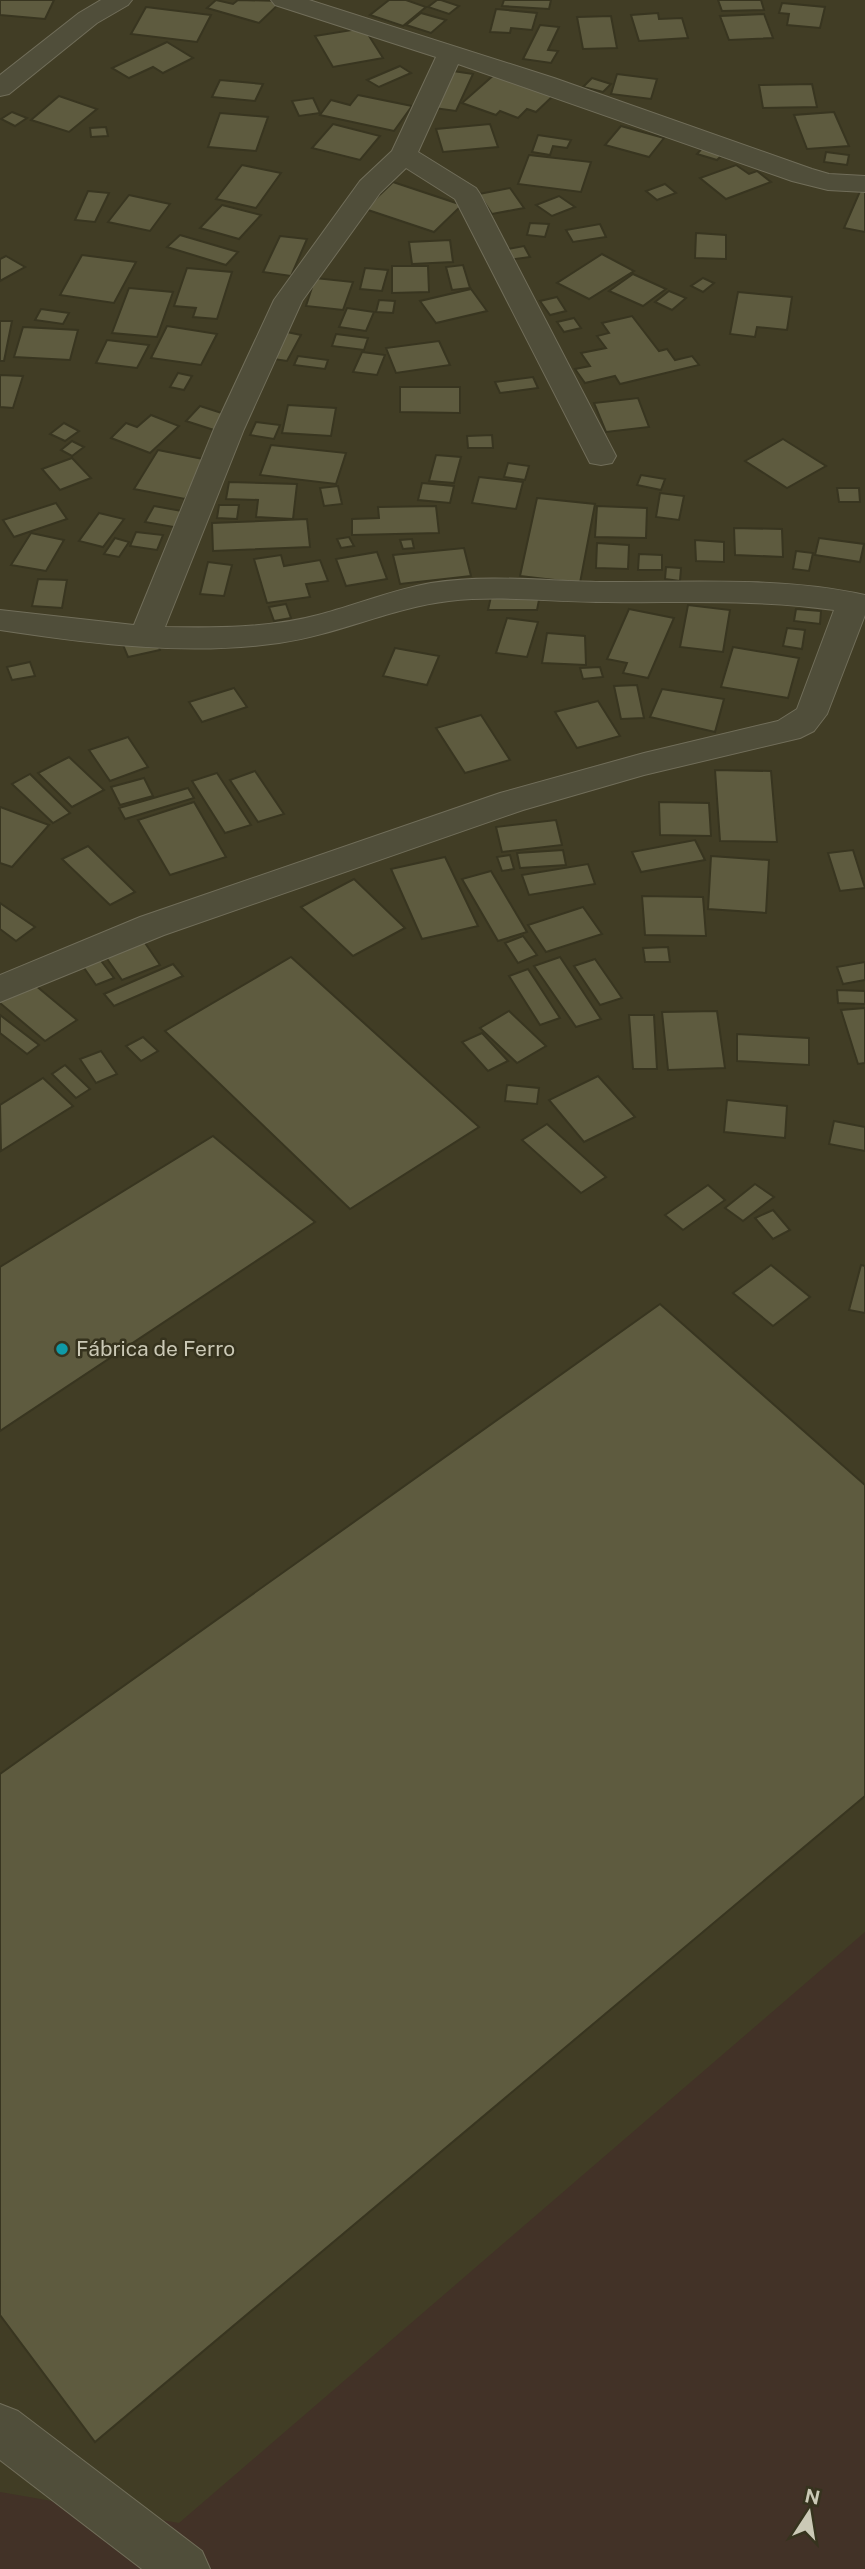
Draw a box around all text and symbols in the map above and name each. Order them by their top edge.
place label: Fábrica de Ferro [76,1336,235,1361]
marker: Fábrica de Ferro [54,1341,70,1357]
north arrow [774,2478,844,2548]
text: N [803,2484,822,2509]

